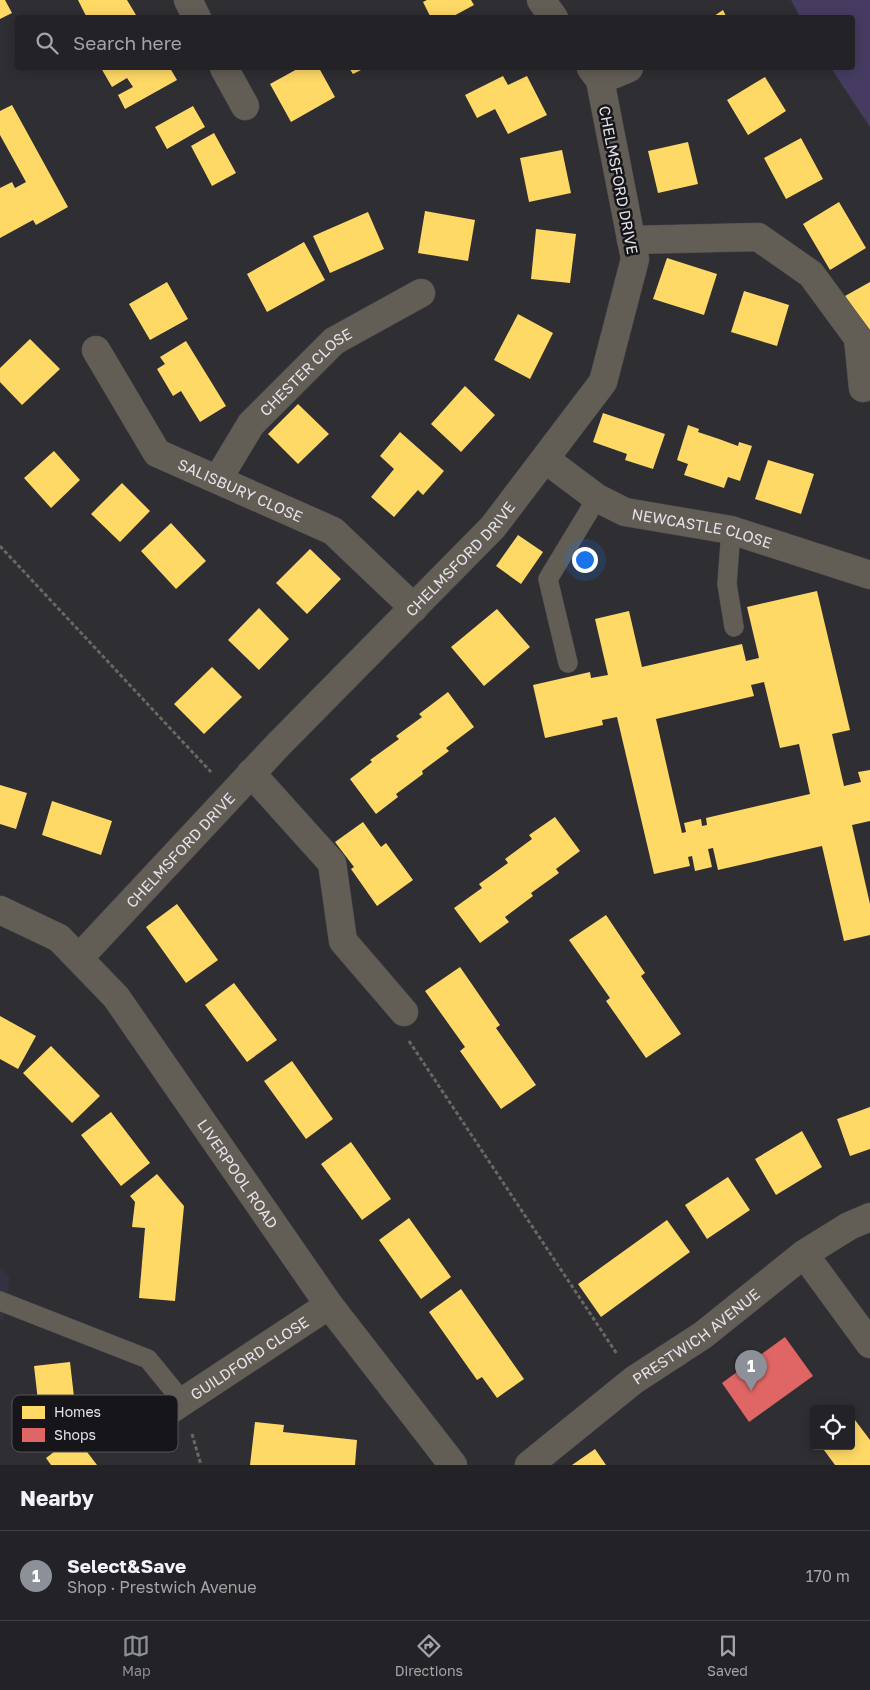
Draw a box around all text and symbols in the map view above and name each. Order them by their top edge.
search box [15,15,855,70]
icon: search [33,29,61,57]
text: Search here [73,31,182,54]
street label: CHELMSFORD DRIVE [596,104,642,256]
street label: CHESTER CLOSE [256,324,355,419]
street label: SALISBURY CLOSE [175,454,306,525]
street label: CHELMSFORD DRIVE [402,498,518,620]
street label: NEWCASTLE CLOSE [631,504,774,552]
your location [572,547,598,573]
street label: CHELMSFORD DRIVE [122,789,238,911]
street label: LIVERPOOL ROAD [194,1116,282,1232]
street label: PRESTWICH AVENUE [629,1284,763,1388]
street label: GUILDFORD CLOSE [187,1312,312,1403]
pin: 1 [735,1350,767,1391]
legend [12,1395,178,1452]
text: Homes [54,1403,101,1420]
map controls [810,1405,855,1450]
button: locate [810,1405,855,1450]
text: Shops [54,1426,96,1443]
text: Nearby [20,1485,94,1511]
text: Select&Save [67,1554,186,1577]
text: 1 [32,1566,40,1586]
text: 170 m [806,1566,850,1586]
text: Shop · Prestwich Avenue [67,1577,257,1597]
tab: Map [122,1632,151,1679]
tab: Directions [395,1632,463,1679]
tab: Saved [707,1632,748,1679]

